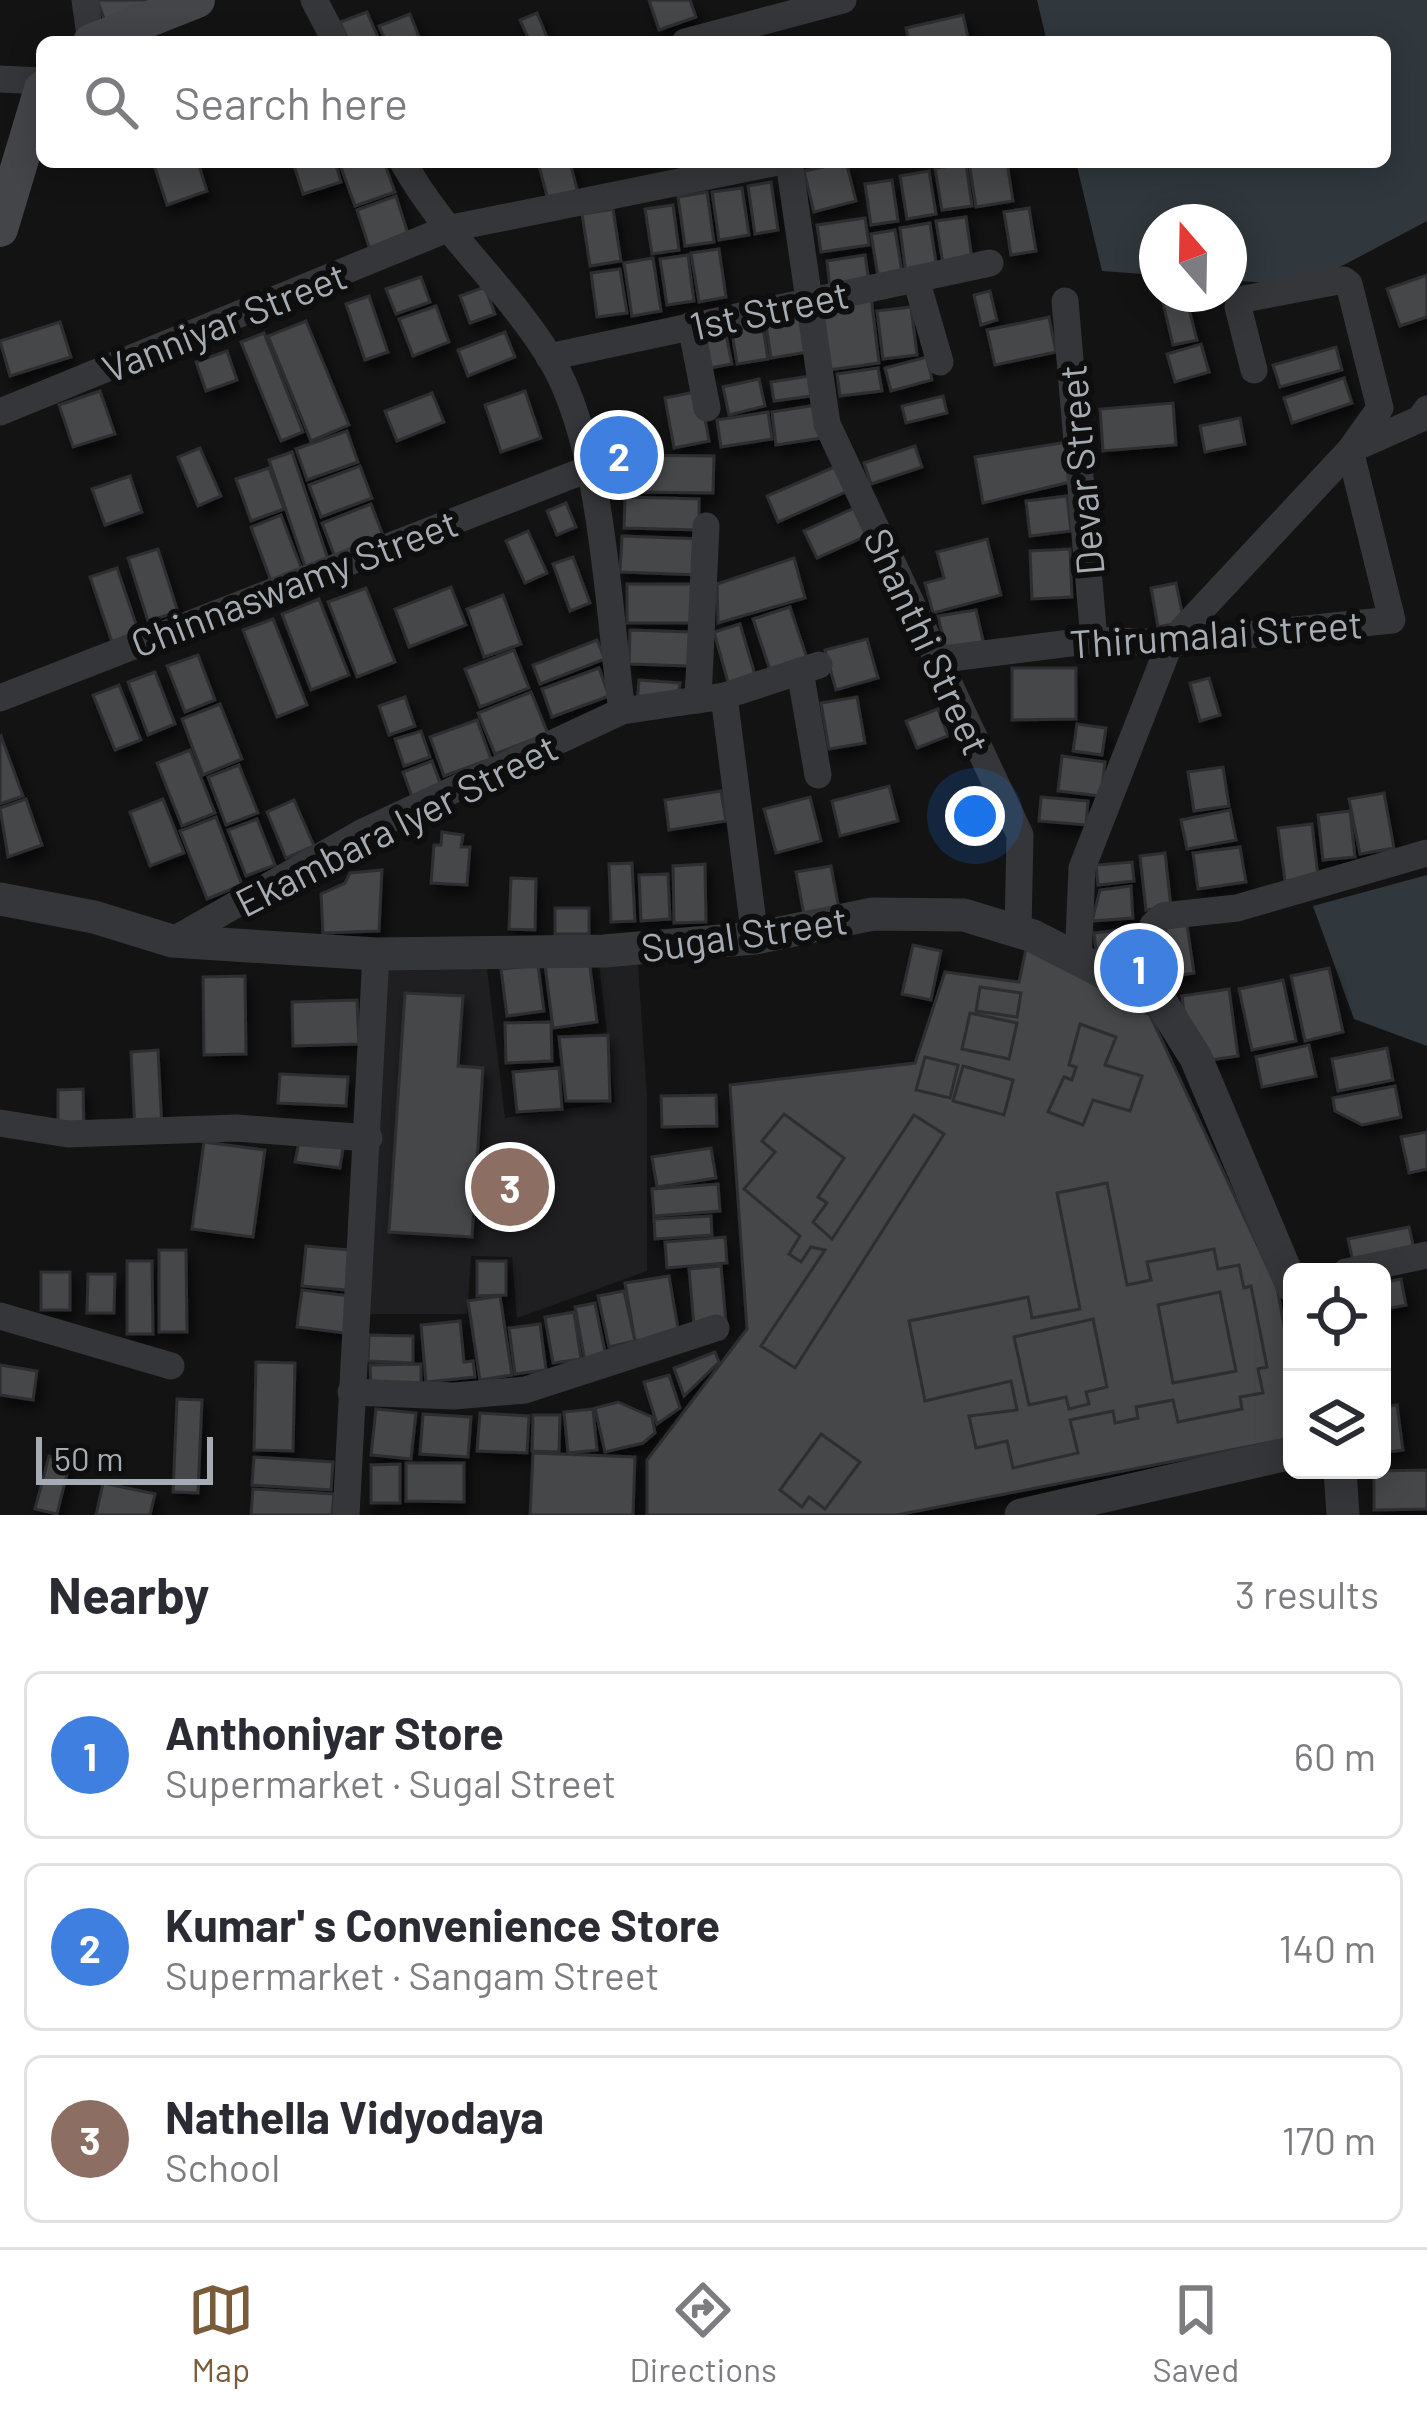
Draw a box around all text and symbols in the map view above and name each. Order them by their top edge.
search box [36,36,1391,168]
icon: search [78,69,144,135]
text: Search here [174,75,408,129]
north arrow [1139,204,1247,312]
street label: Vanniyar Street [95,251,353,391]
street label: 1st Street [685,269,853,349]
street label: Devar Street [1047,363,1113,577]
pin: 2 [580,410,658,500]
street label: Chinnaswamy Street [124,498,464,666]
street label: Shanthi Street [855,520,1001,762]
street label: Thirumalai Street [1068,599,1364,667]
street label: Ekambara Iyer Street [227,723,565,925]
your location [945,786,1005,846]
street label: Sugal Street [638,895,850,971]
pin: 1 [1100,923,1178,1013]
pin: 3 [471,1142,549,1232]
map controls [1283,1263,1391,1479]
button: locate [1283,1263,1391,1371]
button: layers [1283,1371,1391,1479]
scale bar [36,1431,213,1484]
text: 50 m [54,1438,124,1478]
text: Nearby [48,1563,209,1624]
text: 3 results [1235,1570,1379,1617]
text: Anthoniyar Store [165,1705,504,1759]
text: 1 [83,1732,97,1779]
text: 60 m [1294,1732,1376,1779]
text: Supermarket · Sugal Street [165,1759,616,1806]
text: Kumar' s Convenience Store [165,1897,720,1951]
text: 2 [79,1924,101,1971]
text: 140 m [1279,1924,1376,1971]
text: Supermarket · Sangam Street [165,1951,660,1998]
text: Nathella Vidyodaya [165,2089,544,2143]
text: 3 [79,2116,101,2163]
text: 170 m [1282,2116,1376,2163]
text: School [165,2143,280,2190]
tab: Map [188,2277,254,2389]
tab: Directions [629,2277,777,2389]
tab: Saved [1153,2277,1239,2389]

